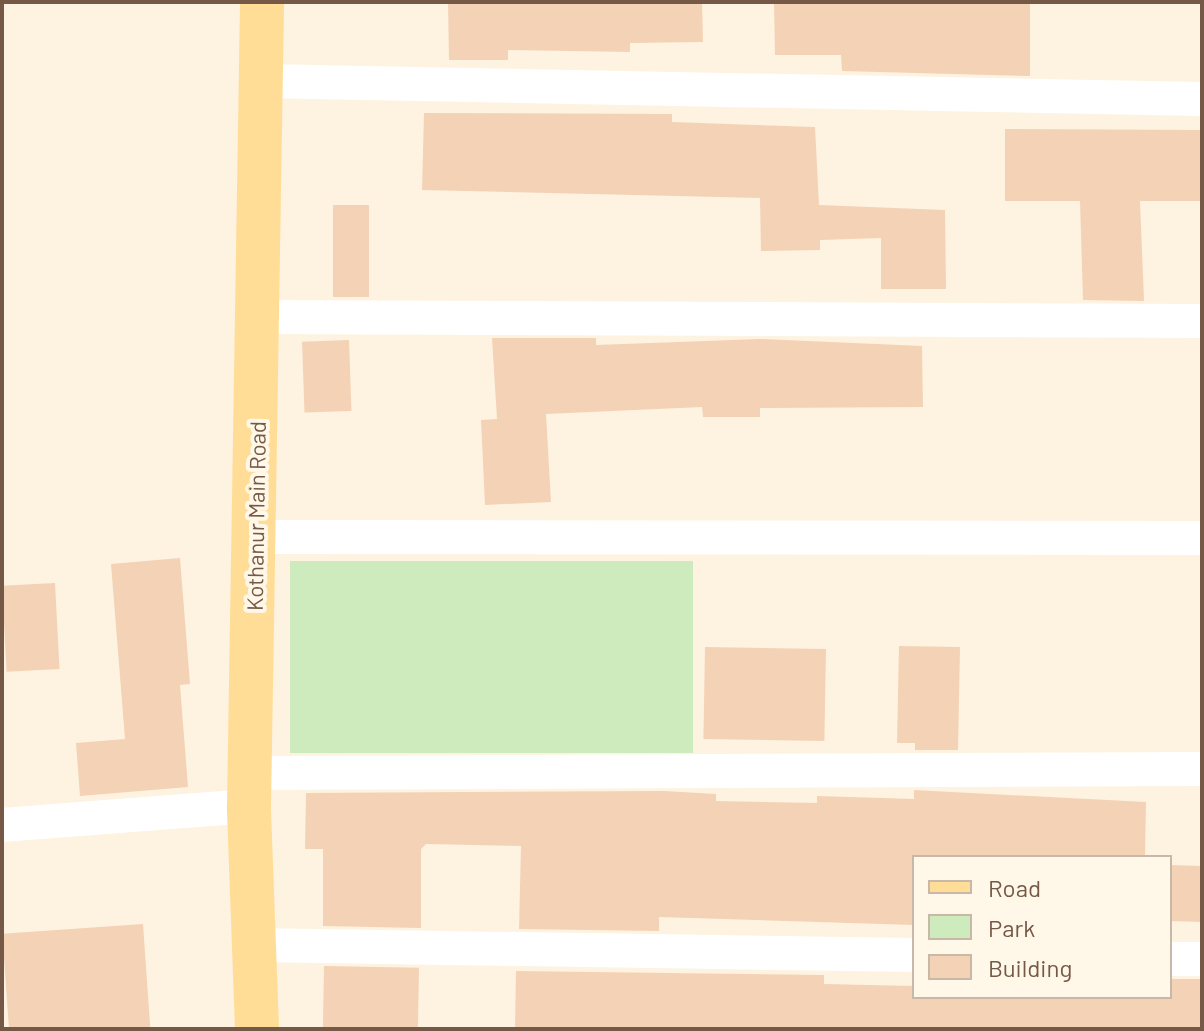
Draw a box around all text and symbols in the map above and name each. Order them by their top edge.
street label: Kothanur Main Road [241,421,271,611]
legend [912,855,1172,999]
text: Road [988,873,1041,902]
text: Park [988,913,1035,942]
text: Building [988,953,1072,982]

